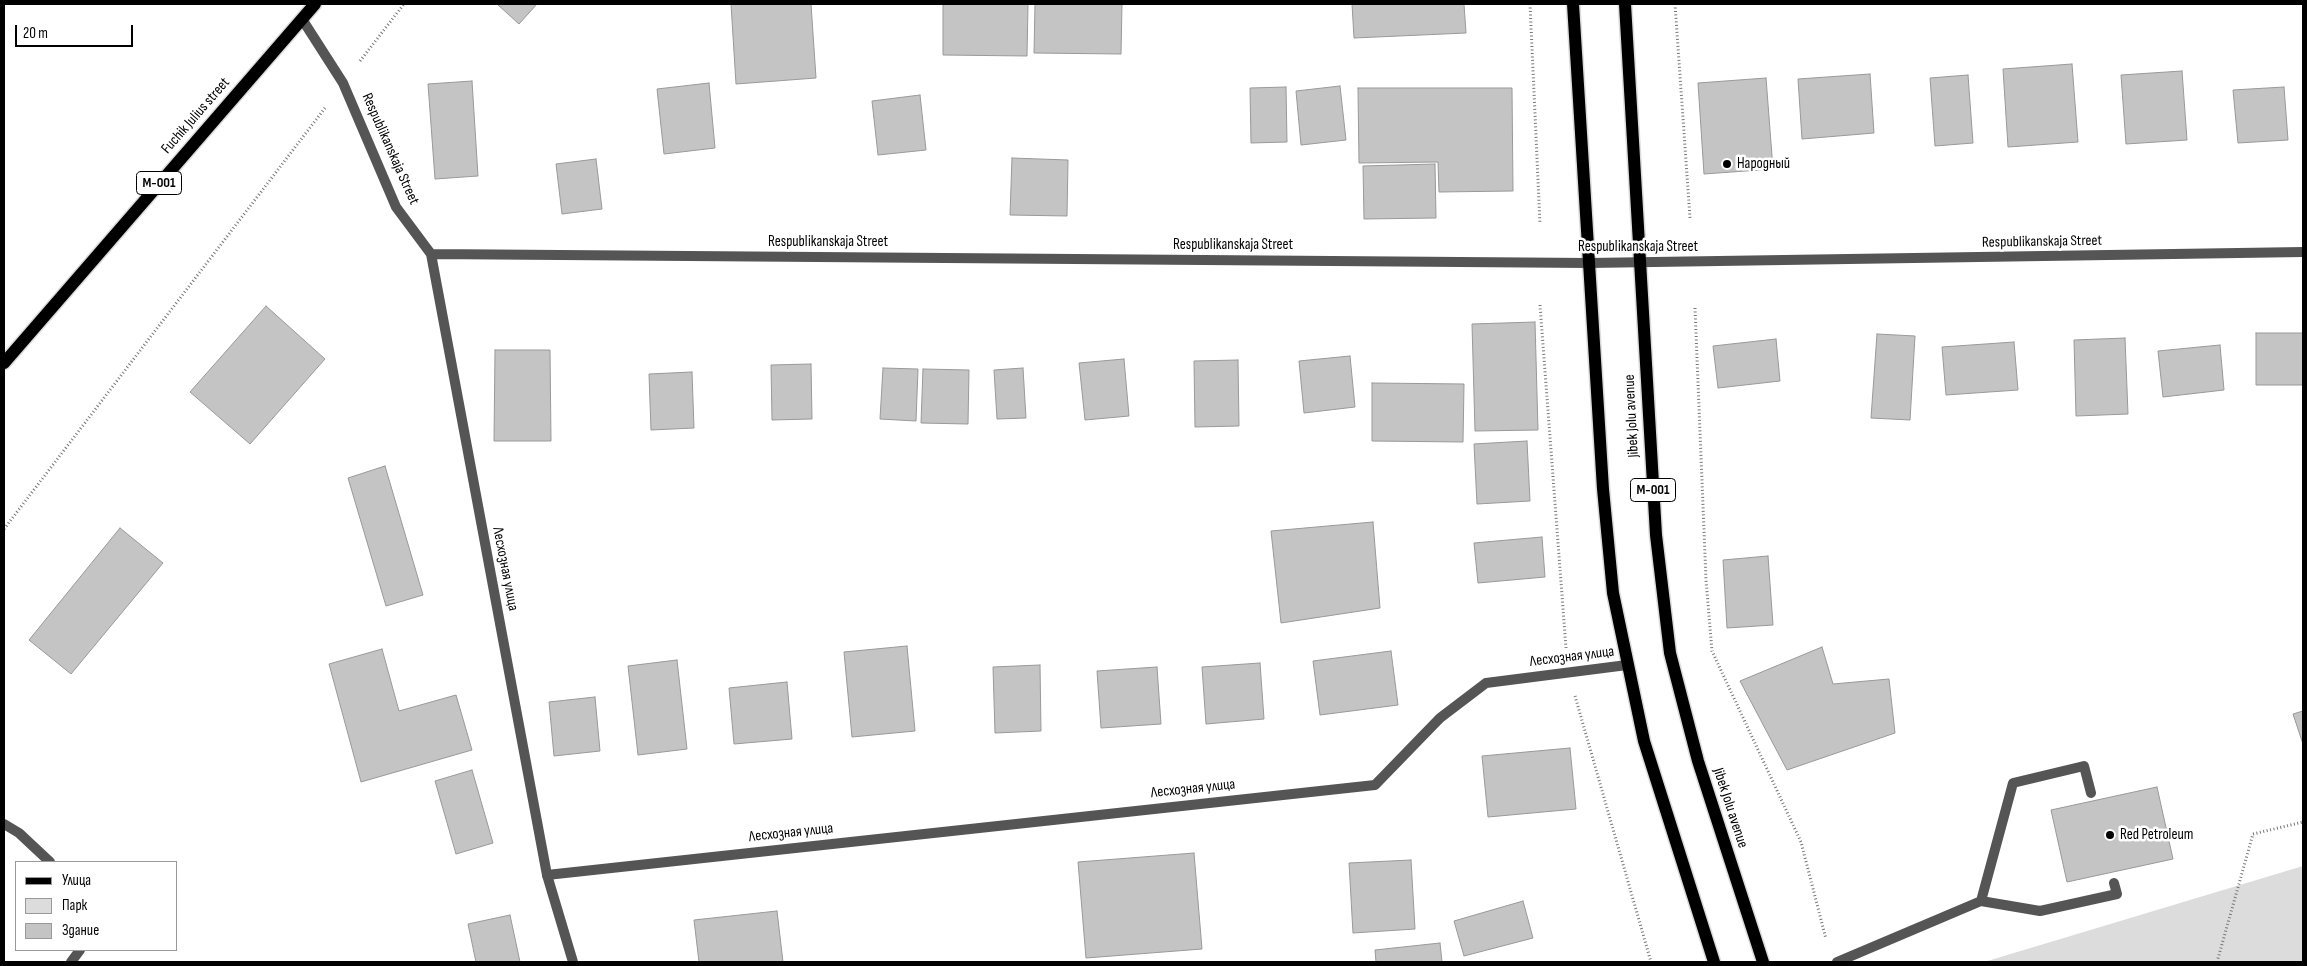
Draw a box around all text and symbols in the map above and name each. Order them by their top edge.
scale bar [18,15,135,47]
text: 20 m [23,24,48,43]
street label: Fuchik Julius street [158,74,234,158]
street label: Respublikanskaja Street [357,90,423,208]
place label: Народный [1737,155,1790,173]
marker: Народный [1721,158,1733,170]
road number: М-001 [136,172,182,194]
street label: Respublikanskaja Street [1982,232,2102,252]
street label: Respublikanskaja Street [768,233,888,251]
street label: Respublikanskaja Street [1173,236,1293,254]
street label: Respublikanskaja Street [1578,238,1698,256]
street label: Jibek Jolu avenue [1621,374,1643,458]
road number: М-001 [1630,478,1676,502]
street label: Лесхозная улица [488,526,522,612]
street label: Лесхозная улица [1529,643,1615,671]
street label: Jibek Jolu avenue [1709,766,1751,850]
street label: Лесхозная улица [1150,776,1236,802]
street label: Лесхозная улица [748,820,834,846]
place label: Red Petroleum [2120,826,2193,844]
marker: Red Petroleum [2104,829,2116,841]
legend [15,861,178,951]
text: Улица [62,871,91,890]
text: Парк [62,896,87,915]
text: Здание [62,921,99,940]

